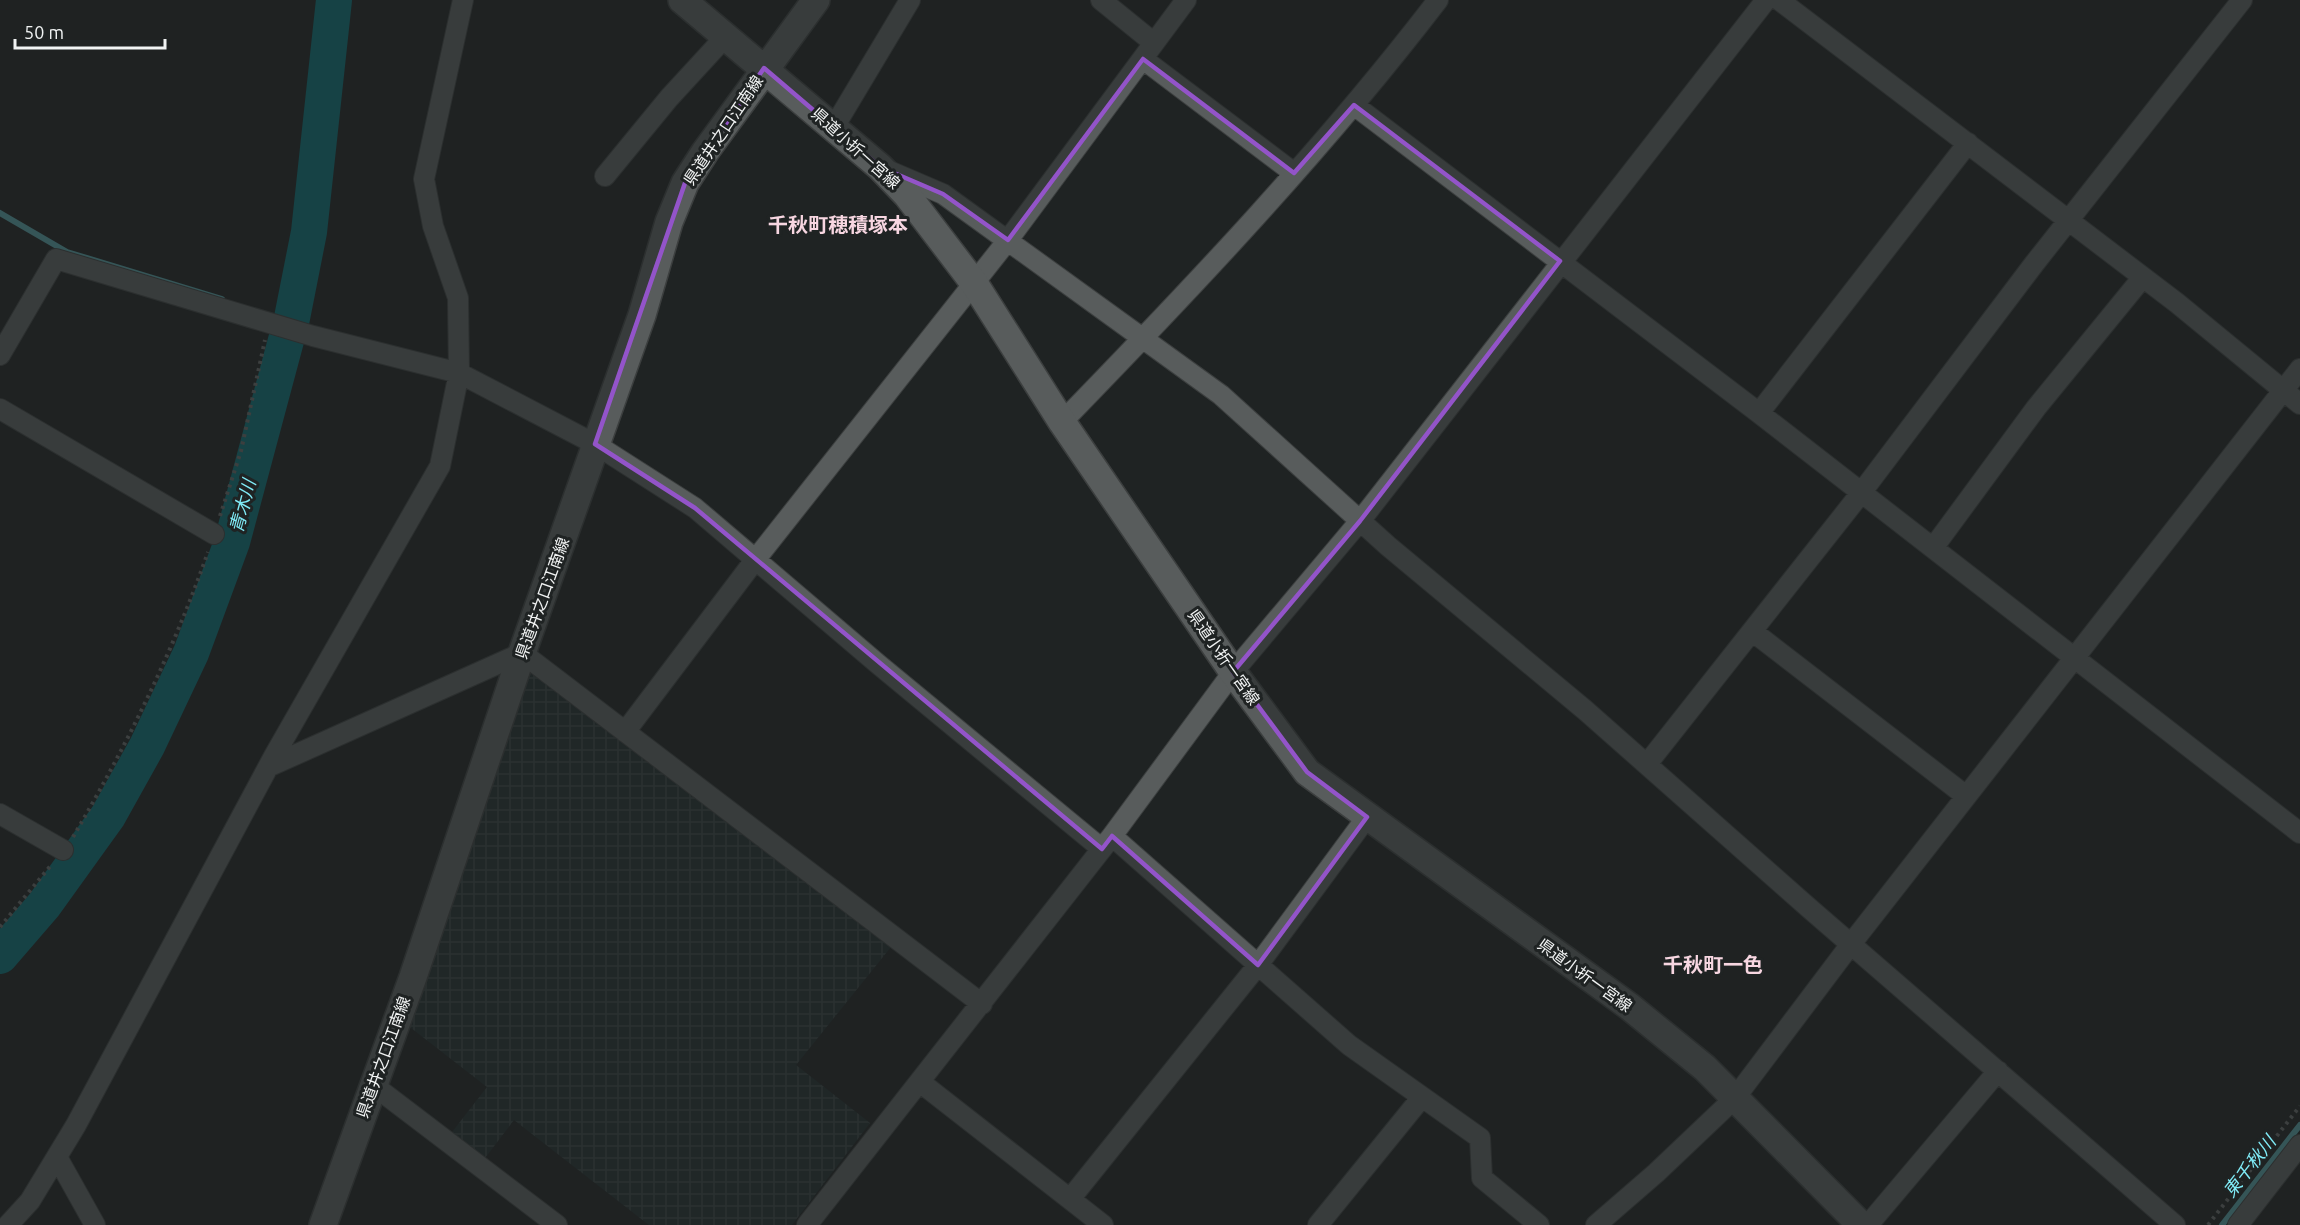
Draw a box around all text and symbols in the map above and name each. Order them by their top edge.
scale bar [15,12,165,50]
text: 50 m [24,22,64,42]
street label: 県道井之口江南線 [680,72,766,188]
street label: 県道小折一宮線 [808,104,904,192]
district label: 千秋町穂積塚本 [768,213,908,236]
water label: 青木川 [225,475,259,535]
street label: 県道井之口江南線 [512,535,572,661]
street label: 県道小折一宮線 [1185,606,1263,708]
street label: 県道小折一宮線 [1534,935,1636,1015]
district label: 千秋町一色 [1663,953,1763,976]
street label: 県道井之口江南線 [353,994,413,1120]
water label: 東千秋川 [2219,1130,2280,1201]

